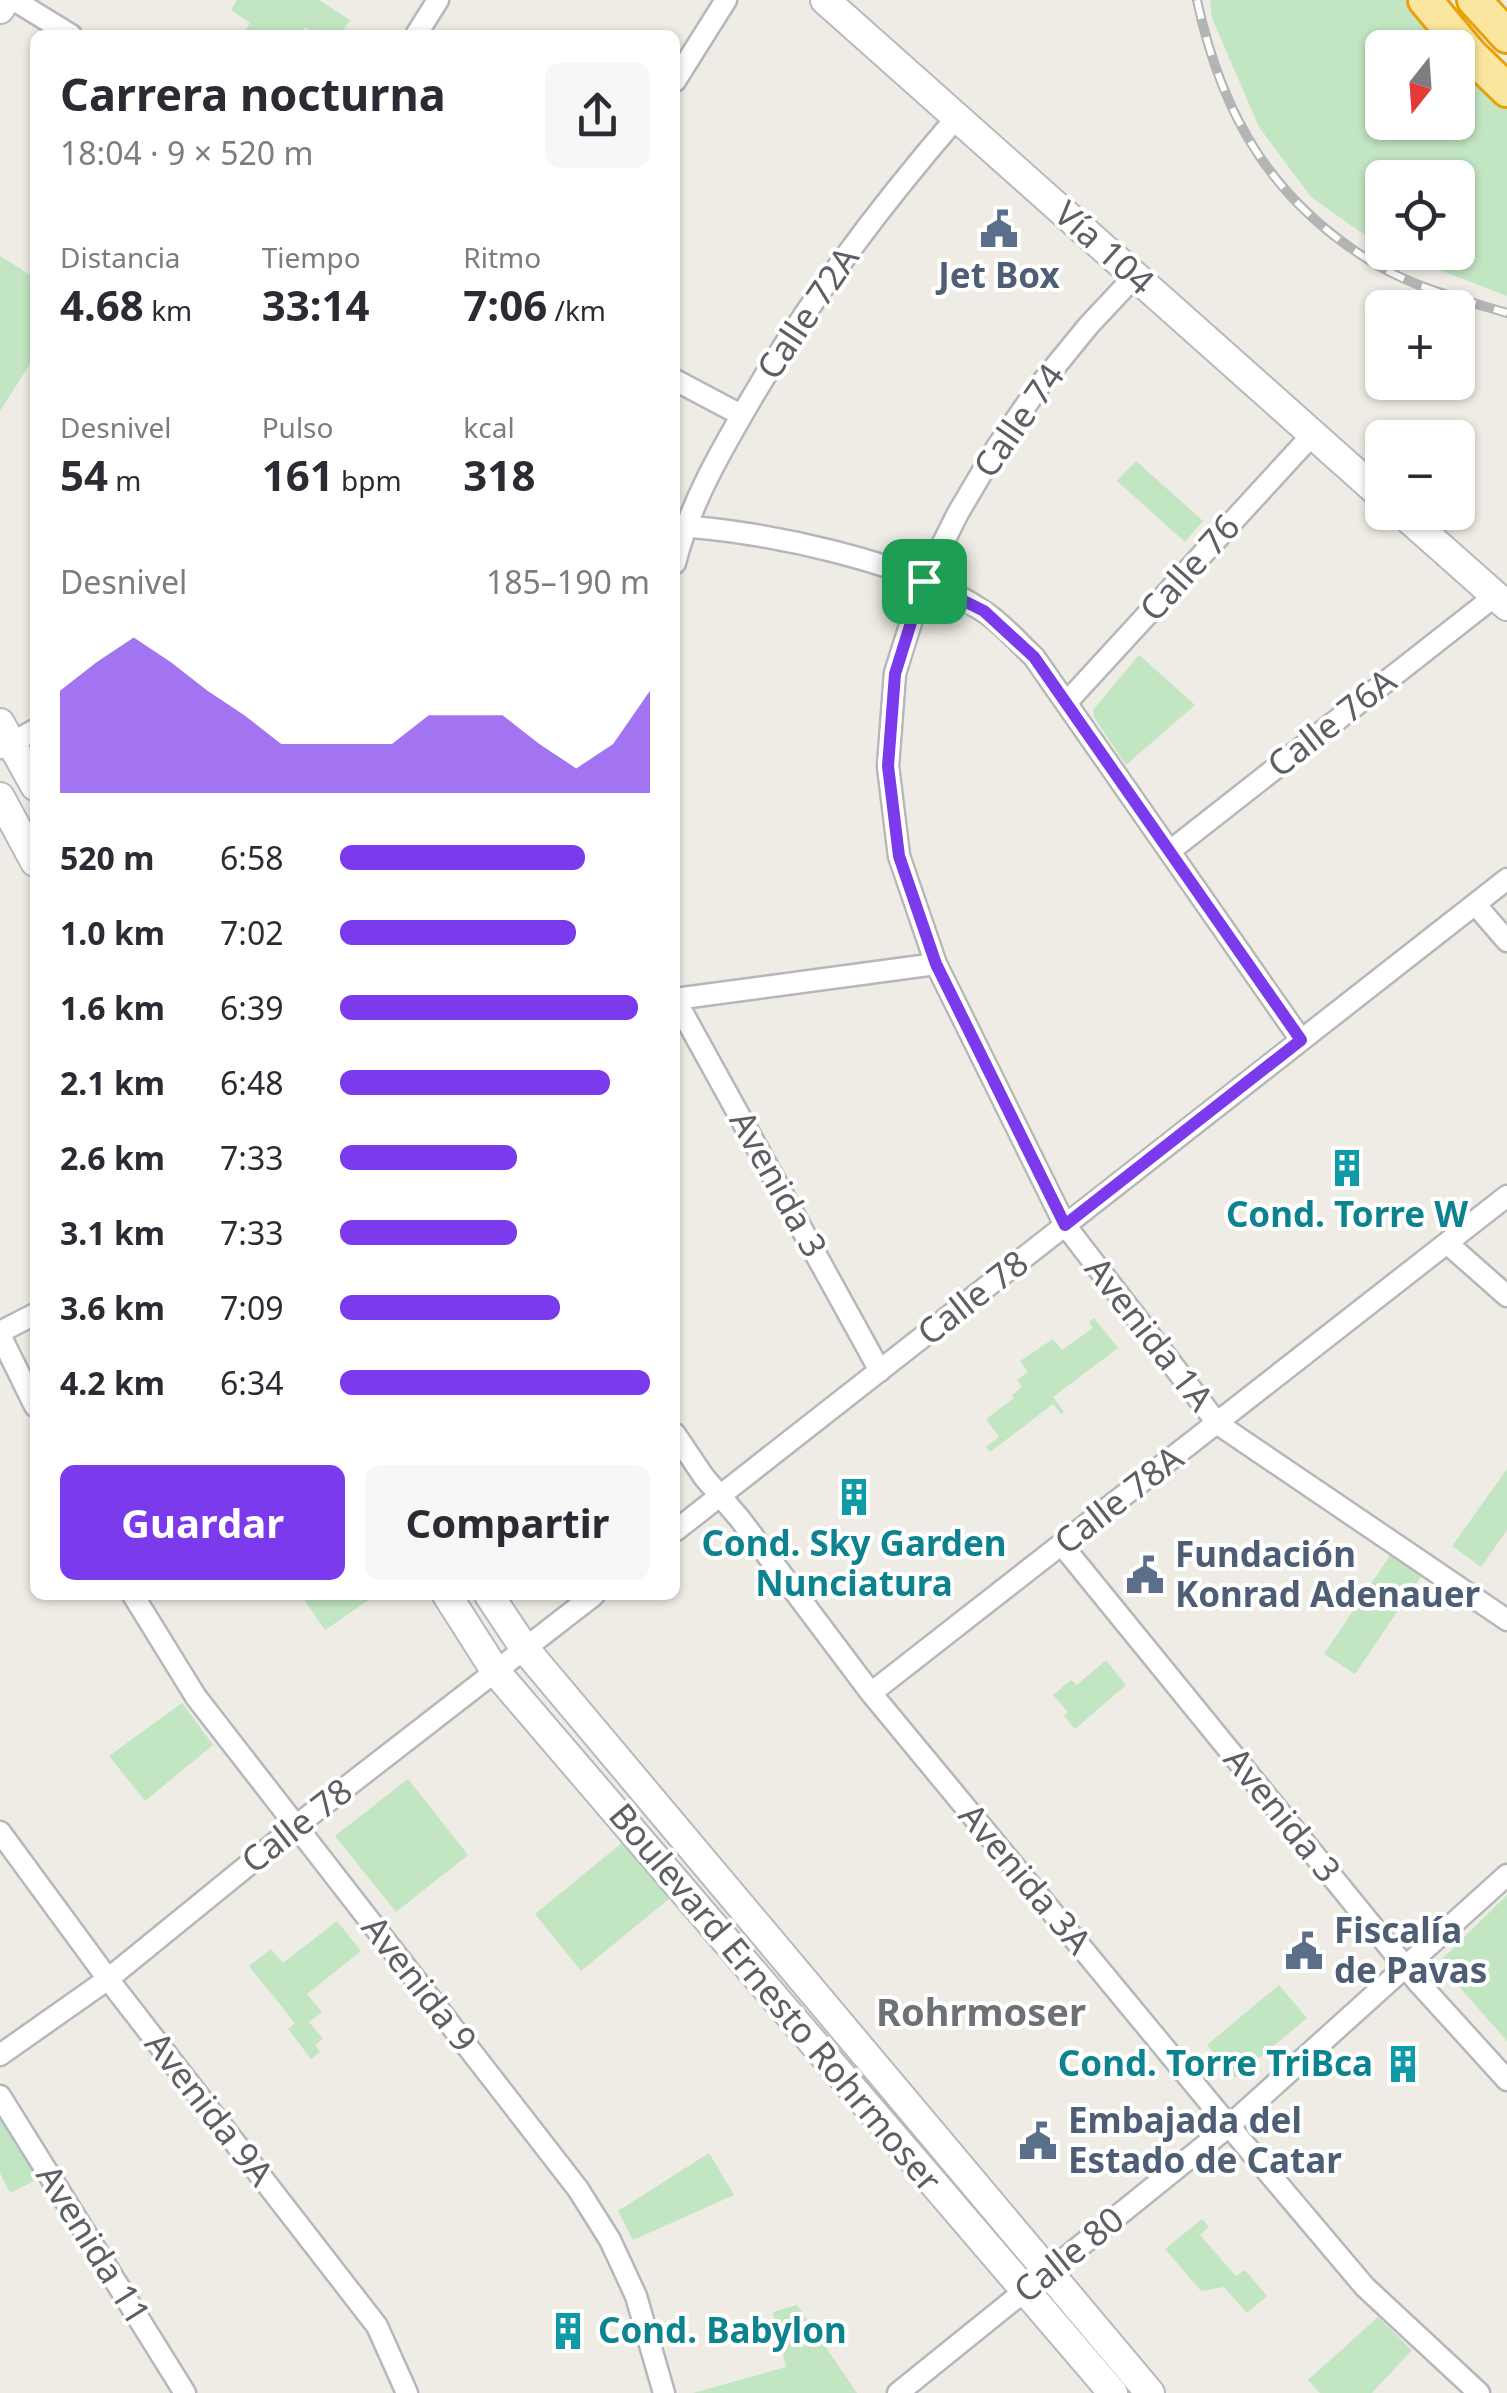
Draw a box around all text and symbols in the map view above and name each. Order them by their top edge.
north arrow [1365,30,1475,140]
map controls [1365,30,1475,530]
text: Carrera nocturna [60,63,446,124]
button: share [545,63,650,168]
text: 18:04 · 9 × 520 m [60,131,313,174]
button: locate [1365,160,1475,270]
street label: Vía 104 [1045,190,1165,304]
public building icon: Jet Box [978,208,1020,250]
street label: Calle 72A [745,236,869,388]
text: Distancia [60,238,181,276]
text: Tiempo [262,238,361,276]
text: Ritmo [463,238,541,276]
place label: Jet Box [935,251,1060,298]
text: 4.68 [60,276,144,333]
text: 33:14 [262,276,370,333]
text: 7:06 [463,276,547,333]
button: + [1365,290,1475,400]
text: km [144,291,192,329]
text: /km [547,291,606,329]
street label: Calle 74 [962,354,1074,486]
text: Desnivel [60,408,171,446]
text: Pulso [262,408,333,446]
text: kcal [463,408,515,446]
button: − [1365,420,1475,530]
text: 54 [60,446,108,503]
text: 161 [262,446,334,503]
text: 318 [463,446,535,503]
text: m [108,461,142,499]
text: bpm [334,461,402,499]
street label: Calle 76 [1128,503,1249,631]
pin [882,539,967,624]
icon: arrive [897,554,952,609]
text: Desnivel [60,560,187,603]
text: 185–190 m [486,560,650,603]
street label: Calle 76A [1257,656,1406,787]
text: 520 m [60,836,154,879]
text: 6:58 [220,836,284,879]
text: 1.0 km [60,911,165,954]
text: 7:02 [220,911,284,954]
text: 1.6 km [60,986,165,1029]
text: 6:39 [220,986,284,1029]
text: 2.1 km [60,1061,165,1104]
text: 6:48 [220,1061,284,1104]
street label: Avenida 3 [720,1102,839,1265]
text: 2.6 km [60,1136,165,1179]
text: 7:33 [220,1136,284,1179]
building icon: Cond. Torre W [1326,1147,1368,1189]
place label: Cond. Torre W [1226,1190,1468,1237]
text: 3.1 km [60,1211,165,1254]
text: 7:33 [220,1211,284,1254]
street label: Calle 78 [907,1239,1037,1355]
street label: Avenida 1A [1075,1246,1225,1420]
text: 3.6 km [60,1286,165,1329]
text: 7:09 [220,1286,284,1329]
text: 4.2 km [60,1361,165,1404]
text: 6:34 [220,1361,284,1404]
street label: Calle 78A [1044,1433,1193,1564]
button: Guardar [60,1465,345,1580]
button: Compartir [365,1465,650,1580]
building icon: Cond. Sky Garden Nunciatura [833,1476,875,1518]
place label: Cond. Sky Garden Nunciatura [701,1519,1007,1606]
place label: Fundación Konrad Adenauer [1175,1530,1481,1617]
public building icon: Fundación Konrad Adenauer [1124,1554,1166,1596]
street label: Avenida 3 [1214,1737,1352,1891]
street label: Calle 78 [231,1767,361,1883]
street label: Boulevard Ernesto Rohrmoser [599,1793,953,2201]
street label: Avenida 3A [949,1793,1103,1964]
street label: Avenida 9 [352,1905,488,2061]
place label: Fiscalía de Pavas [1334,1906,1487,1993]
public building icon: Fiscalía de Pavas [1283,1930,1325,1972]
district label: Rohrmoser [876,1985,1086,2037]
street label: Avenida 9A [135,2021,285,2195]
place label: Cond. Torre TriBca [1058,2039,1373,2086]
building icon: Cond. Torre TriBca [1382,2043,1424,2085]
place label: Embajada del Estado de Catar [1068,2096,1342,2183]
public building icon: Embajada del Estado de Catar [1017,2120,1059,2162]
street label: Avenida 11 [26,2155,162,2333]
street label: Calle 80 [1003,2195,1133,2313]
place label: Cond. Babylon [598,2306,847,2353]
building icon: Cond. Babylon [547,2310,589,2352]

